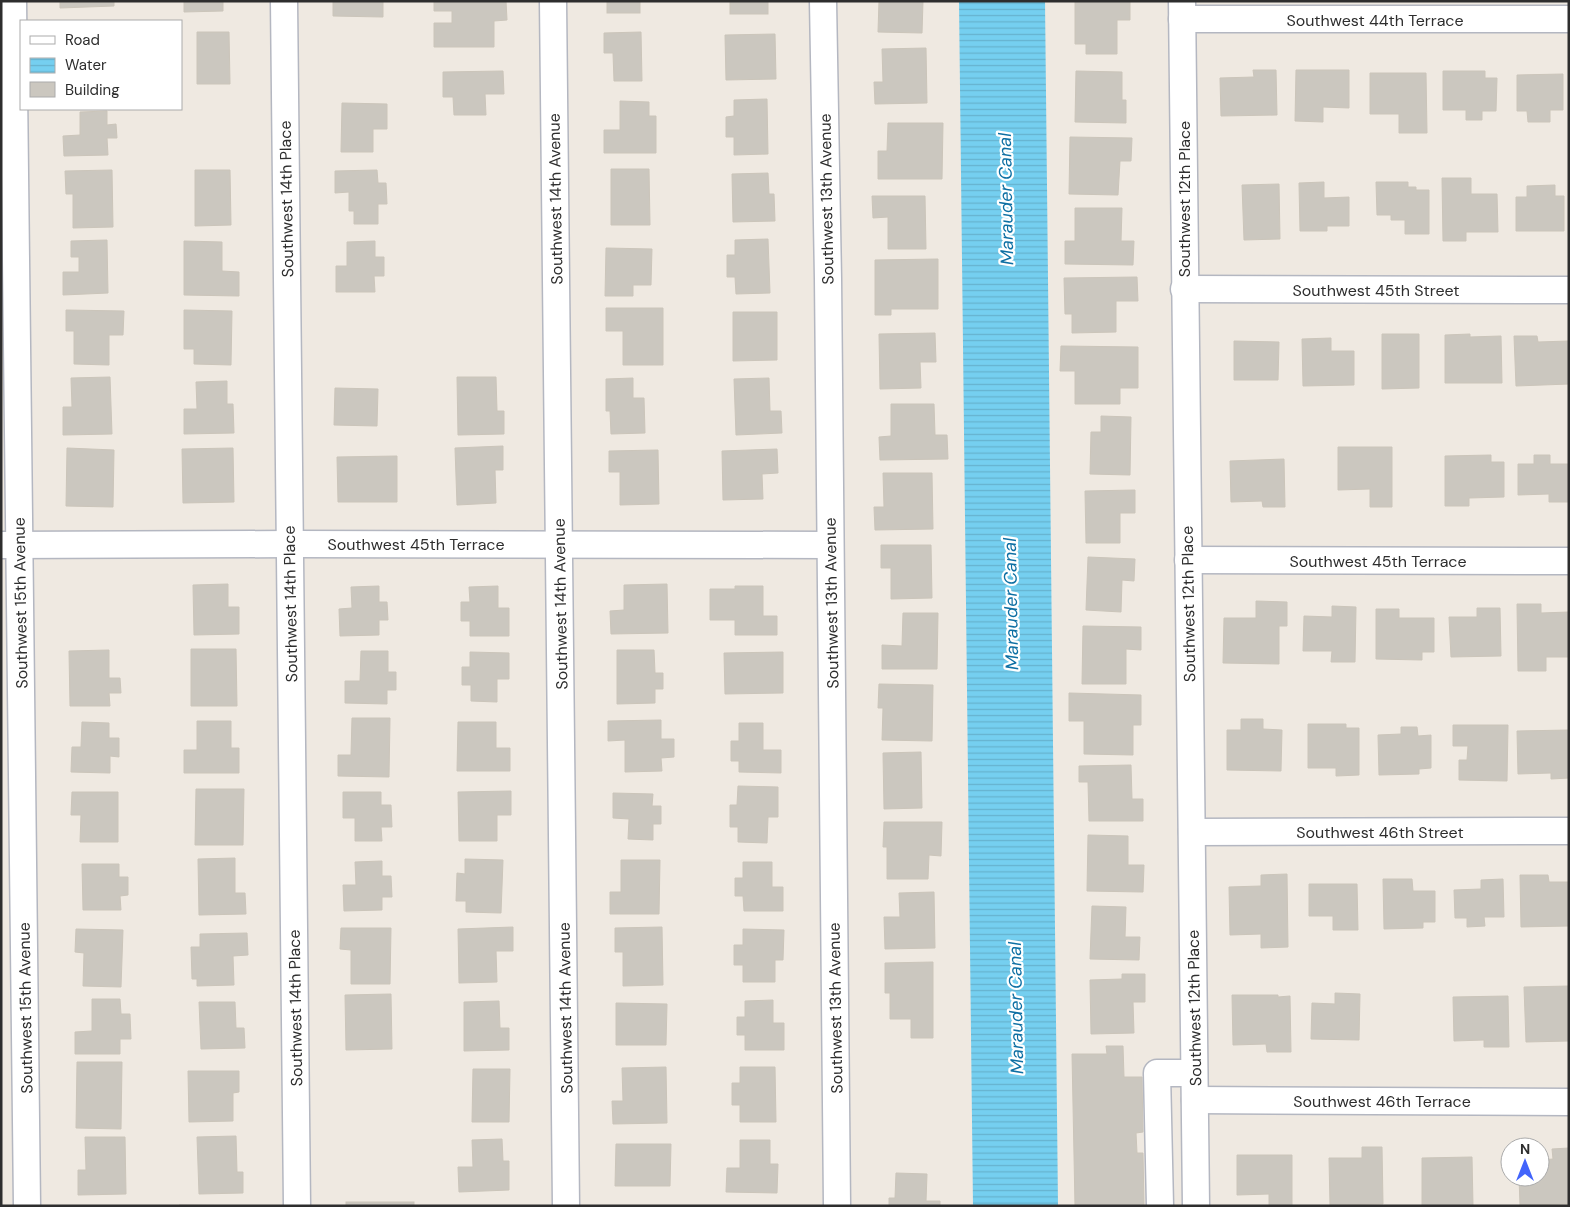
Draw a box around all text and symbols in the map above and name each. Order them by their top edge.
street label: Southwest 44th Terrace [1286,10,1464,31]
legend [20,20,182,110]
text: Road [65,30,100,50]
text: Water [65,55,107,75]
text: Building [65,80,120,100]
street label: Southwest 14th Avenue [544,113,567,285]
street label: Southwest 13th Avenue [815,113,838,285]
street label: Southwest 14th Place [275,120,298,278]
street label: Southwest 12th Place [1174,121,1195,277]
water label: Marauder Canal [993,132,1019,265]
street label: Southwest 45th Street [1292,280,1460,301]
street label: Southwest 15th Avenue [9,517,32,689]
street label: Southwest 13th Avenue [820,517,843,689]
street label: Southwest 14th Avenue [549,518,572,690]
street label: Southwest 14th Place [279,525,302,683]
street label: Southwest 12th Place [1177,526,1200,682]
street label: Southwest 45th Terrace [327,534,505,555]
water label: Marauder Canal [998,537,1024,670]
street label: Southwest 45th Terrace [1289,551,1467,572]
street label: Southwest 46th Street [1296,822,1464,843]
street label: Southwest 15th Avenue [14,922,37,1094]
street label: Southwest 14th Avenue [554,922,577,1094]
street label: Southwest 13th Avenue [824,922,847,1094]
street label: Southwest 14th Place [284,929,307,1087]
street label: Southwest 12th Place [1183,930,1206,1086]
water label: Marauder Canal [1003,941,1029,1074]
street label: Southwest 46th Terrace [1293,1091,1471,1112]
north arrow [1500,1137,1550,1187]
text: N [1520,1140,1530,1158]

